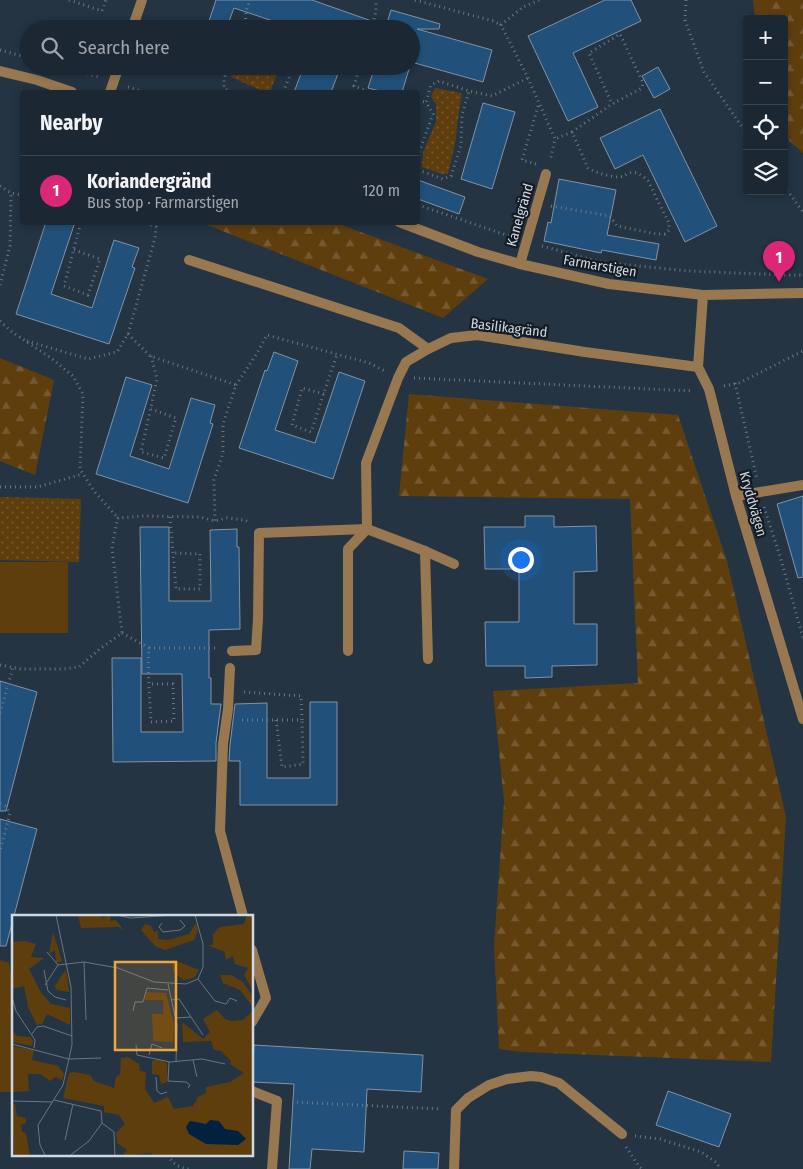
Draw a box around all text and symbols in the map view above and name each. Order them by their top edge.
map controls [743,15,788,195]
button: + [743,15,788,60]
search box [20,20,420,75]
icon: search [38,34,66,62]
text: Search here [78,36,170,59]
button: − [743,60,788,105]
button: locate [743,105,788,150]
text: Nearby [40,110,102,136]
button: layers [743,150,788,195]
text: Koriandergränd [87,170,211,193]
text: 1 [53,181,59,200]
text: 120 m [362,181,400,200]
street label: Kanelgränd [503,181,537,249]
text: Bus stop · Farmarstigen [87,193,239,212]
pin: 1 [763,241,795,282]
street label: Farmarstigen [562,251,638,281]
street label: Basilikagränd [470,315,548,341]
street label: Kryddvägen [736,469,770,539]
your location [508,547,534,573]
inset map [12,915,254,1156]

